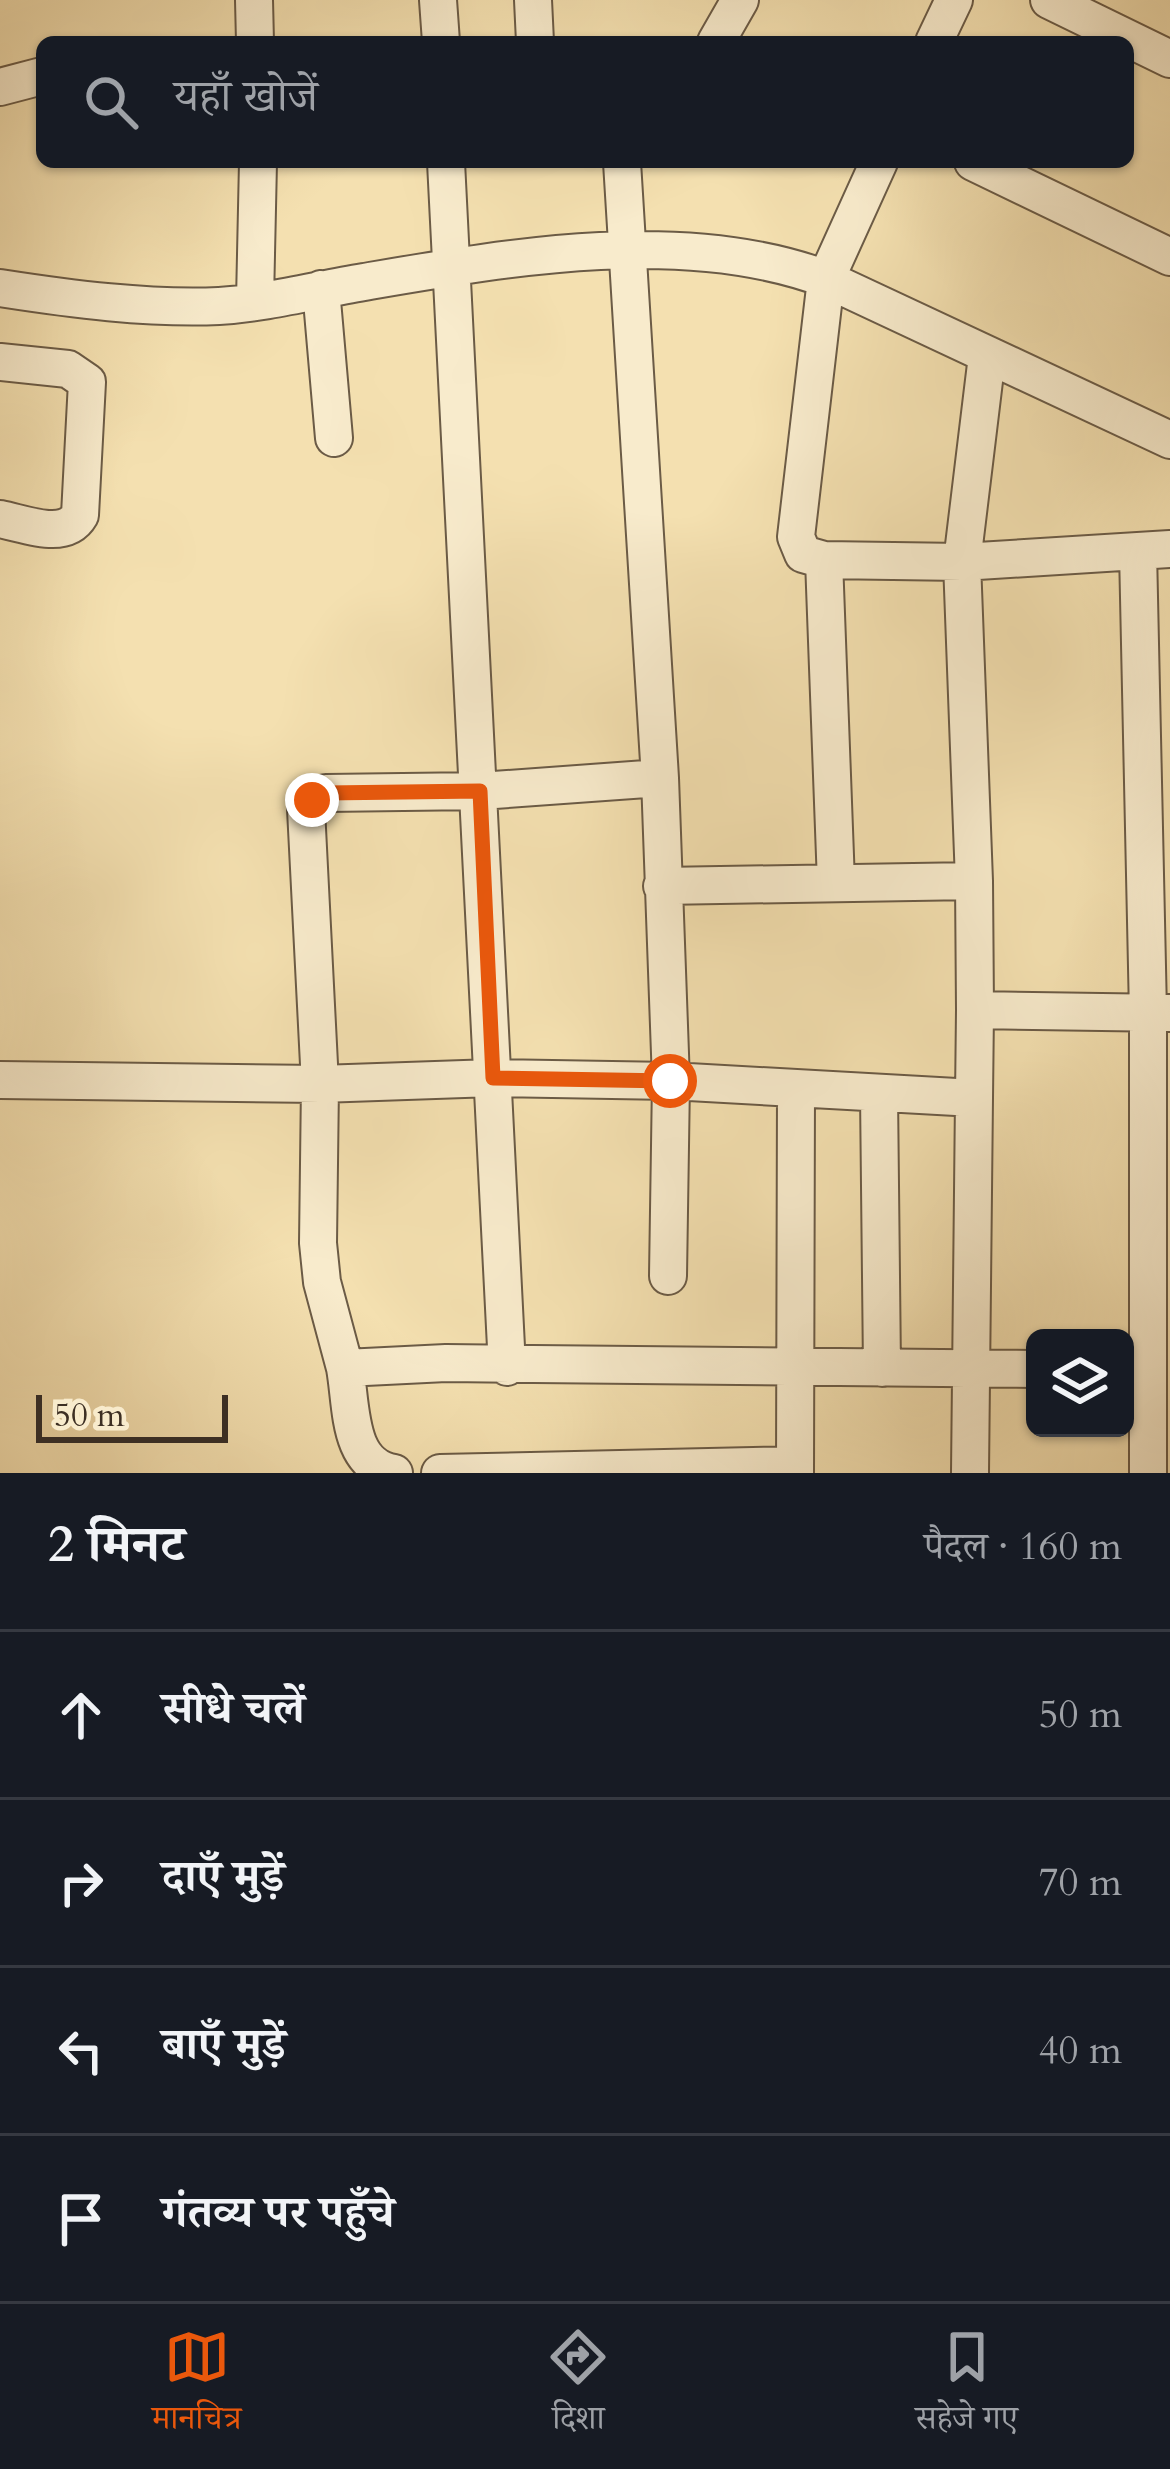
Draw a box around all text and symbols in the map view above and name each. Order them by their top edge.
search box [36,36,1134,168]
text: यहाँ खोजें [174,66,318,127]
icon: search [78,69,144,135]
route end [285,773,339,827]
route start [643,1054,697,1108]
map controls [1026,1329,1134,1437]
button: layers [1026,1329,1134,1437]
scale bar [36,1389,228,1442]
text: 50 m [54,1393,125,1438]
text: 2 मिनट [48,1510,184,1580]
text: पैदल · 160 m [924,1520,1122,1573]
text: सीधे चलें [162,1678,305,1739]
icon: ahead [48,1682,114,1748]
text: 50 m [1039,1688,1122,1741]
text: दाएँ मुड़ें [162,1846,284,1907]
icon: right [48,1850,114,1916]
text: 70 m [1039,1856,1122,1909]
text: बाएँ मुड़ें [162,2014,286,2075]
icon: left [48,2018,114,2084]
text: 40 m [1039,2024,1122,2077]
text: गंतव्य पर पहुँचे [162,2182,394,2243]
icon: arrive [48,2186,114,2252]
tab: मानचित्र [152,2324,241,2450]
tab: दिशा [545,2324,611,2450]
tab: सहेजे गए [915,2324,1018,2450]

